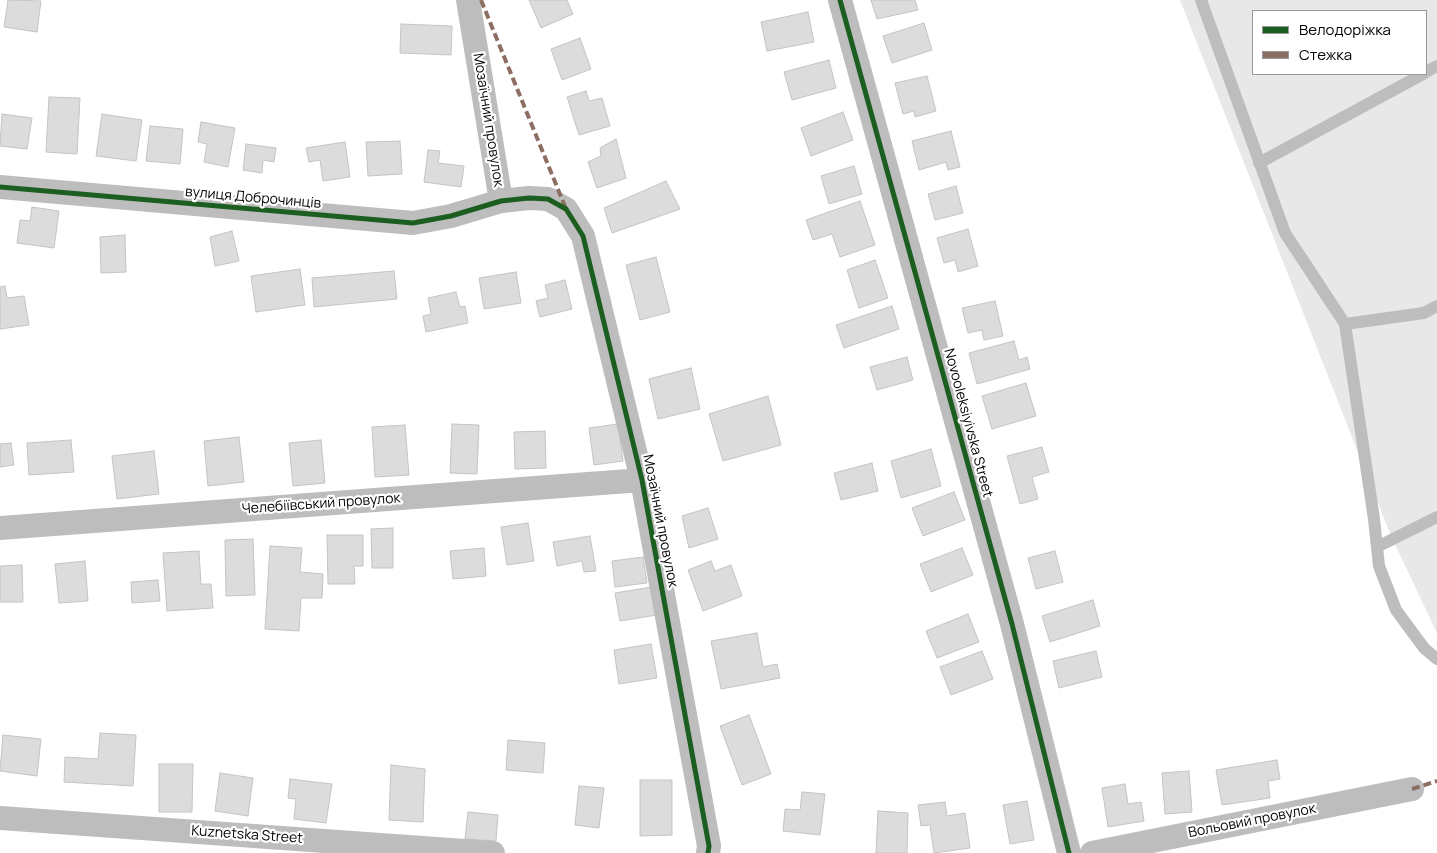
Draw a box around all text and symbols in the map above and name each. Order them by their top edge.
legend [1252,10,1427,75]
text: Велодоріжка [1299,19,1391,40]
text: Стежка [1299,44,1352,65]
street label: Мозаїчний провулок [469,52,507,188]
street label: вулиця Доброчинців [184,184,322,212]
street label: Novooleksiyivska Street [940,347,996,499]
street label: Мозаїчний провулок [639,453,681,589]
street label: Челебіївський провулок [241,490,401,518]
street label: Вольовий провулок [1187,800,1317,842]
street label: Kuznetska Street [191,823,303,847]

